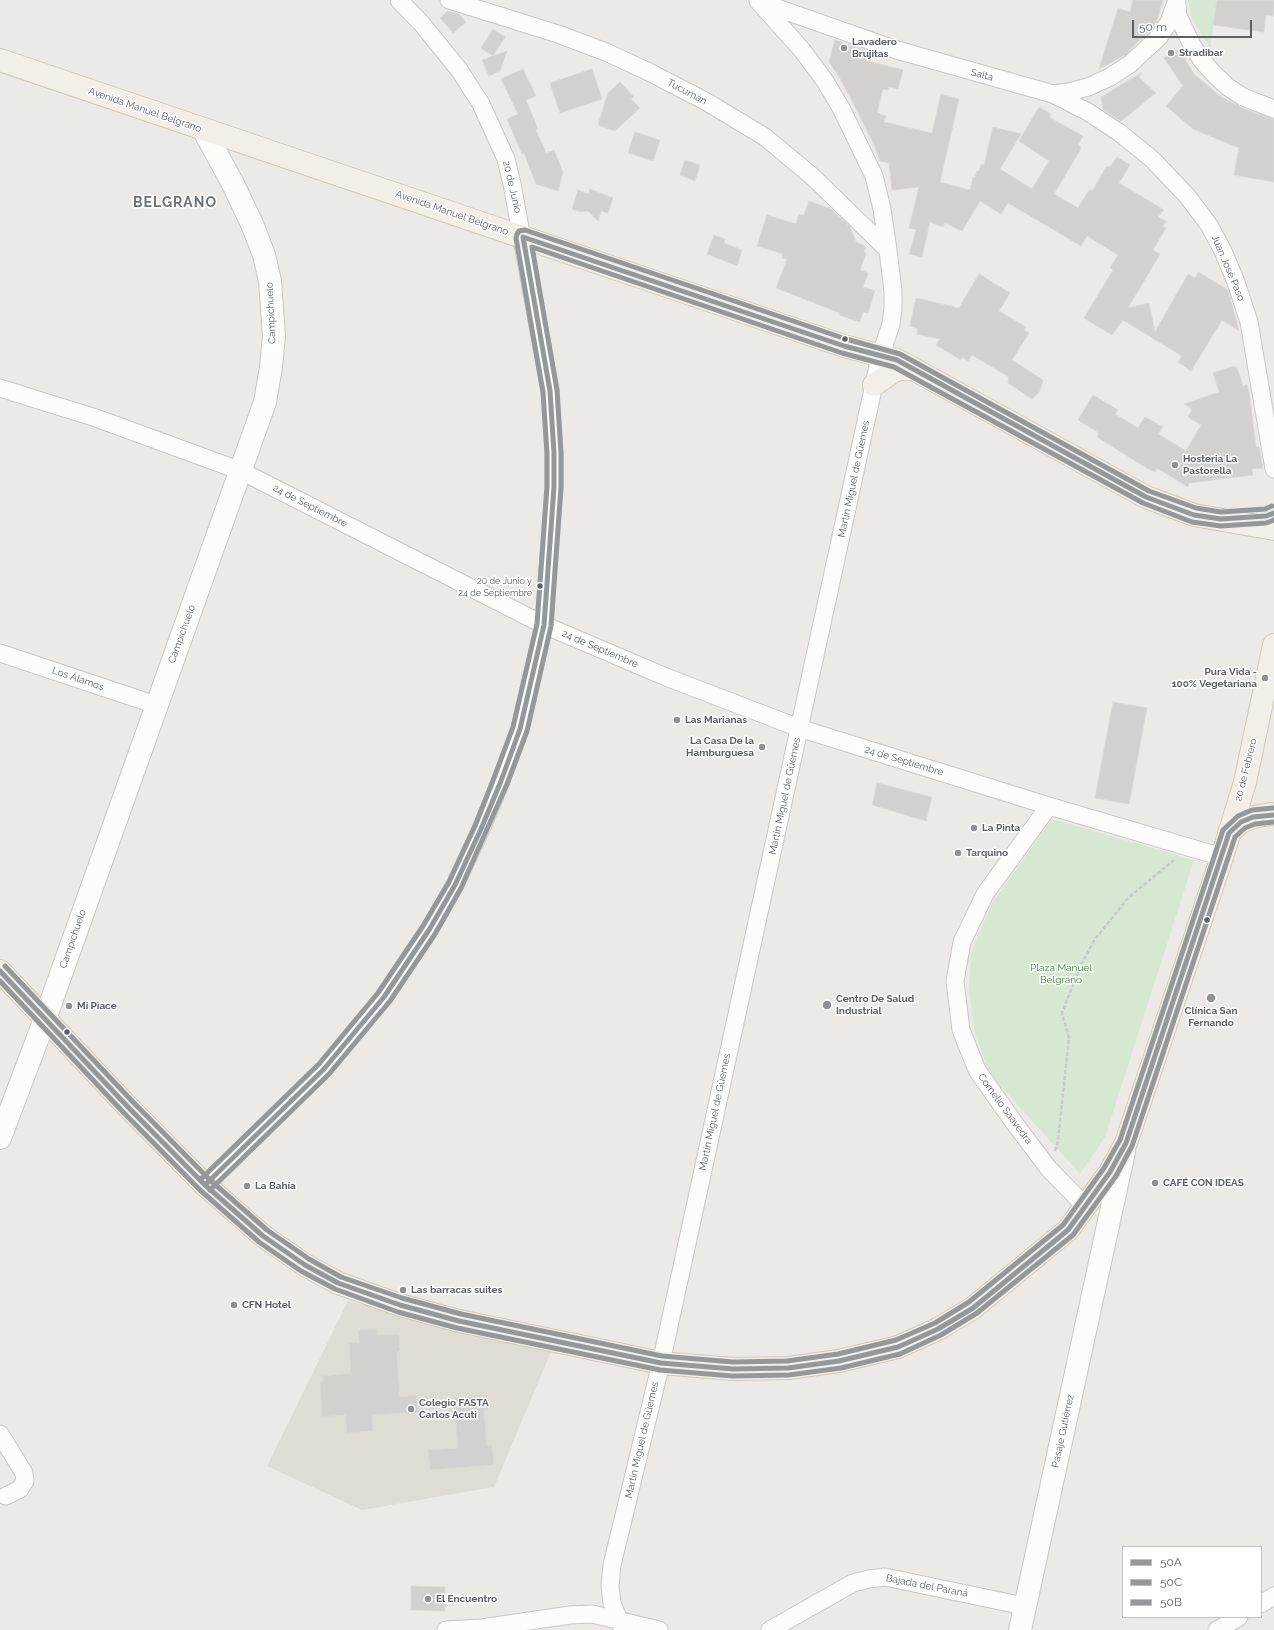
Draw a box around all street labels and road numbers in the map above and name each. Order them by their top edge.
street label: Salta [969,66,995,84]
street label: Tucumán [665,77,709,107]
street label: Avenida Manuel Belgrano [87,85,203,135]
street label: 20 de Junio [500,160,524,214]
street label: Avenida Manuel Belgrano [394,188,510,238]
street label: Juan José Paso [1209,233,1247,303]
street label: Campichuelo [263,282,279,344]
street label: Martín Miguel de Güemes [836,419,872,539]
street label: 24 de Septiembre [271,482,349,530]
street label: Campichuelo [166,603,198,665]
street label: 24 de Septiembre [560,627,640,671]
street label: Los Álamos [51,665,105,693]
street label: Martín Miguel de Güemes [767,736,803,856]
street label: 20 de Febrero [1232,737,1260,803]
street label: 24 de Septiembre [863,743,945,779]
street label: Campichuelo [57,908,89,970]
street label: Martín Miguel de Güemes [697,1052,733,1172]
street label: Cornelio Saavedra [975,1071,1035,1147]
street label: Martín Miguel de Güemes [623,1381,661,1499]
street label: Pasaje Gutiérrez [1049,1393,1077,1469]
street label: Bajada del Paraná [885,1572,969,1600]

